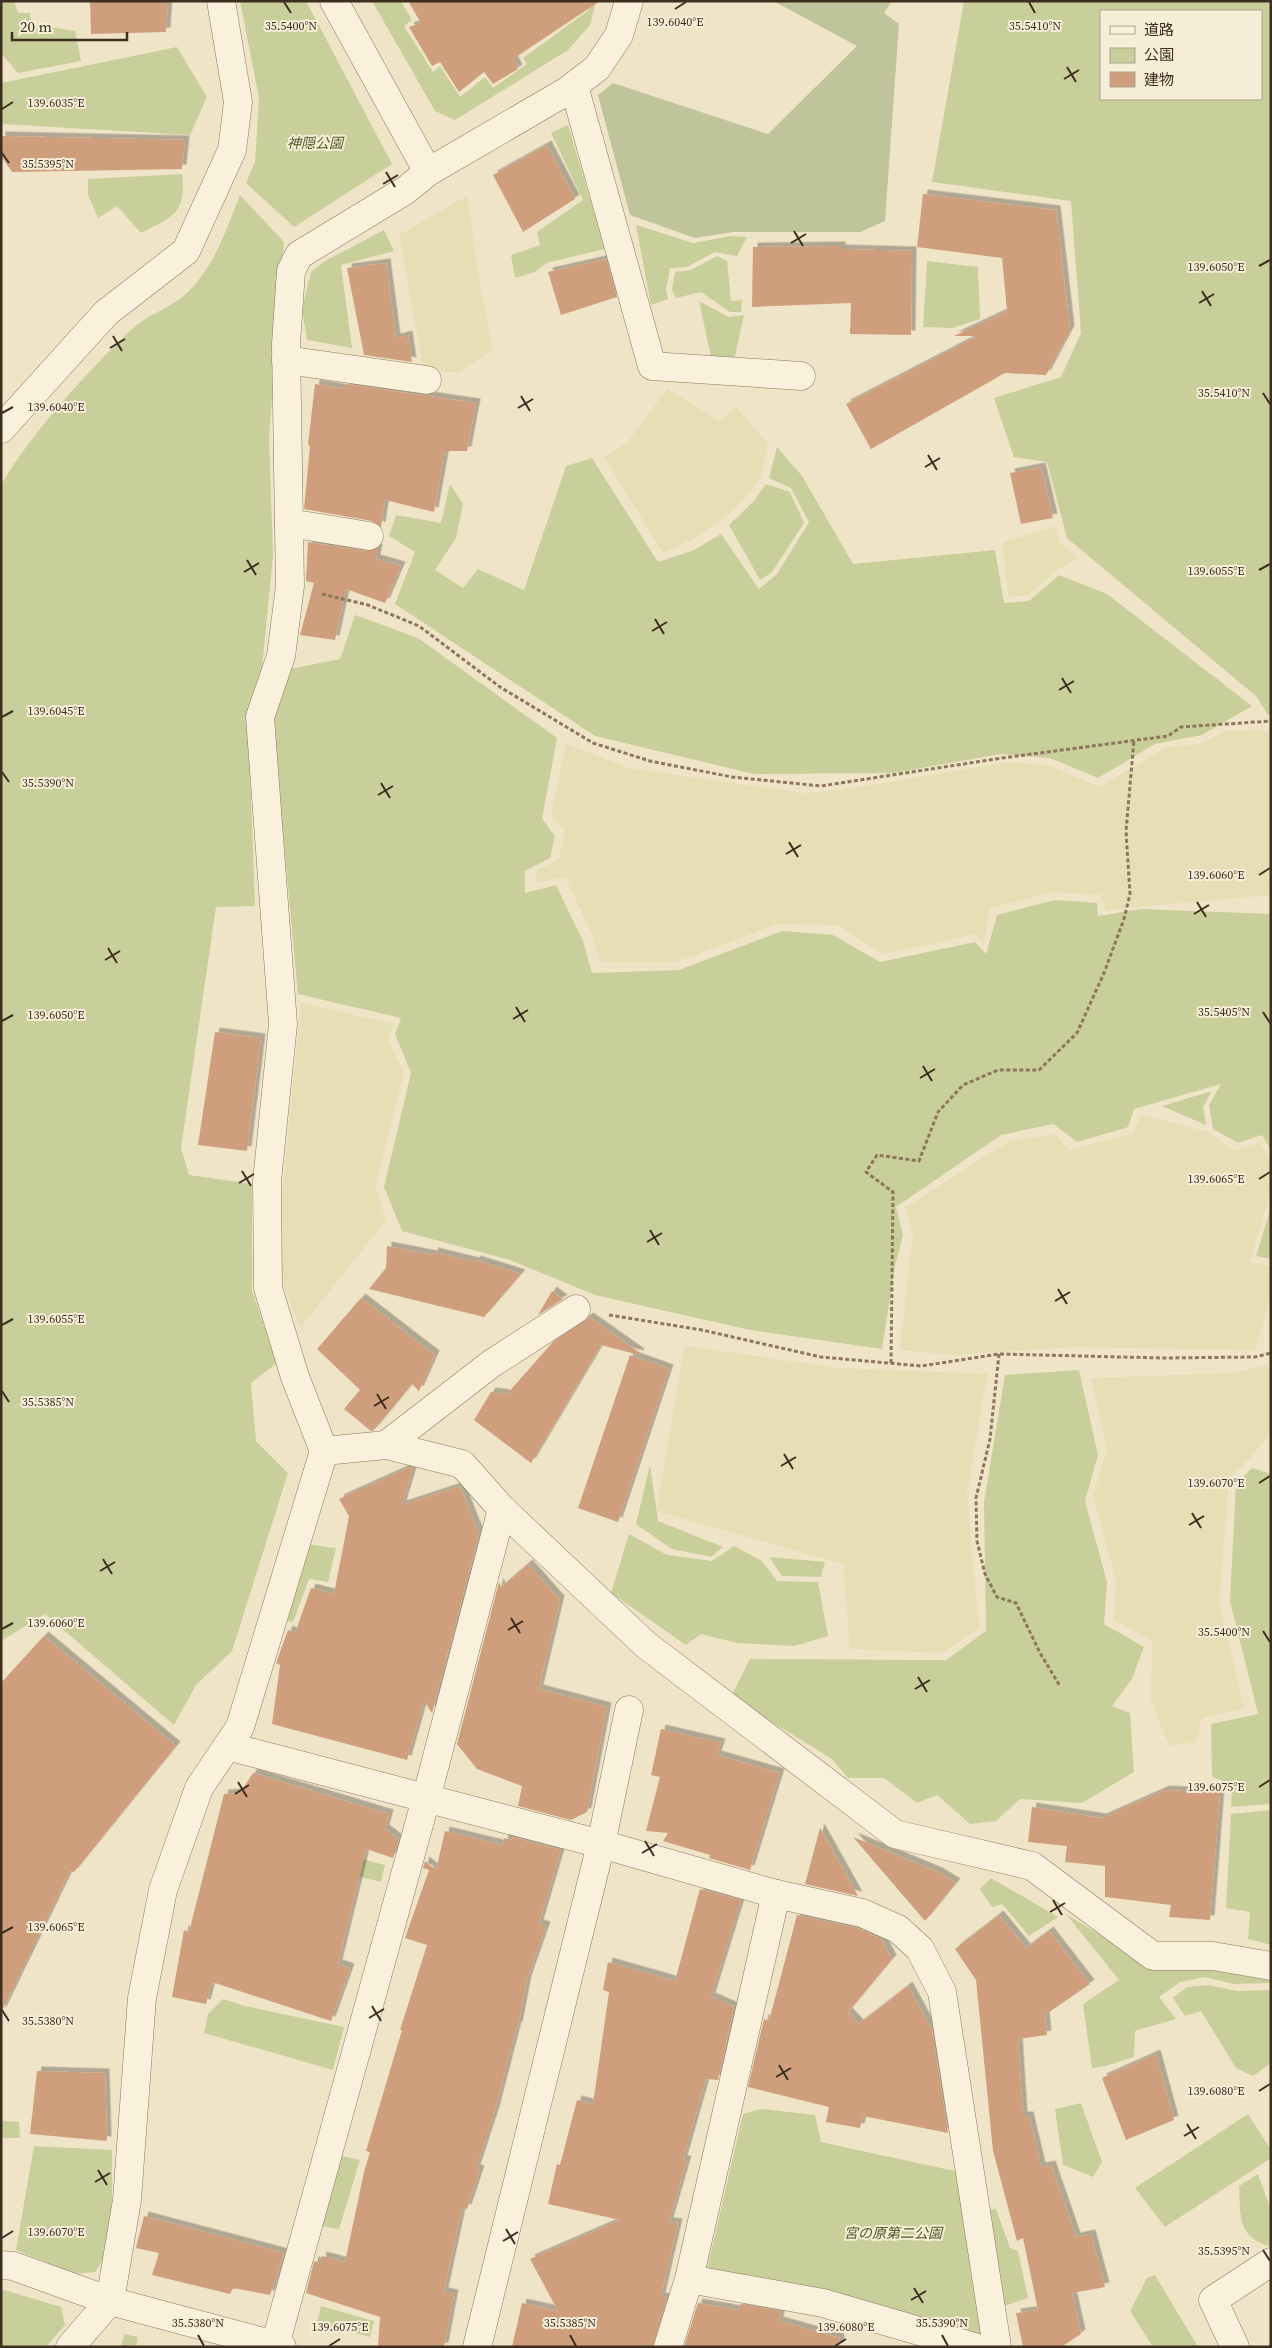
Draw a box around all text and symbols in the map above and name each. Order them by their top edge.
scale bar [12,10,128,42]
legend [1100,10,1262,100]
text: 139.6040°E [647,14,703,30]
text: 20 m [20,16,52,37]
text: 35.5400°N [265,18,317,34]
text: 35.5410°N [1009,18,1061,34]
text: 道路 [1144,19,1174,40]
text: 公園 [1144,44,1174,65]
text: 建物 [1144,69,1174,90]
text: 139.6035°E [28,95,84,111]
park label: 神隠公園 [287,133,345,153]
text: 35.5395°N [22,156,74,172]
text: 139.6050°E [1188,259,1244,275]
text: 35.5410°N [1198,385,1250,401]
text: 139.6040°E [28,399,84,415]
text: 139.6055°E [1188,563,1244,579]
text: 139.6045°E [28,703,84,719]
text: 35.5390°N [22,775,74,791]
text: 139.6060°E [1188,867,1244,883]
text: 35.5405°N [1198,1004,1250,1020]
text: 139.6050°E [28,1007,84,1023]
text: 139.6065°E [1188,1171,1244,1187]
text: 139.6055°E [28,1311,84,1327]
text: 35.5385°N [22,1394,74,1410]
text: 139.6070°E [1188,1475,1244,1491]
text: 139.6060°E [28,1615,84,1631]
text: 35.5400°N [1198,1624,1250,1640]
text: 139.6075°E [1188,1779,1244,1795]
text: 139.6065°E [28,1919,84,1935]
text: 35.5380°N [22,2013,74,2029]
text: 139.6080°E [1188,2083,1244,2099]
park label: 宮の原第二公園 [844,2223,944,2243]
text: 139.6070°E [28,2224,84,2240]
text: 35.5395°N [1198,2243,1250,2259]
text: 35.5380°N [172,2315,224,2331]
text: 35.5385°N [544,2315,596,2331]
text: 35.5390°N [916,2315,968,2331]
text: 139.6075°E [312,2319,368,2335]
text: 139.6080°E [818,2319,874,2335]

